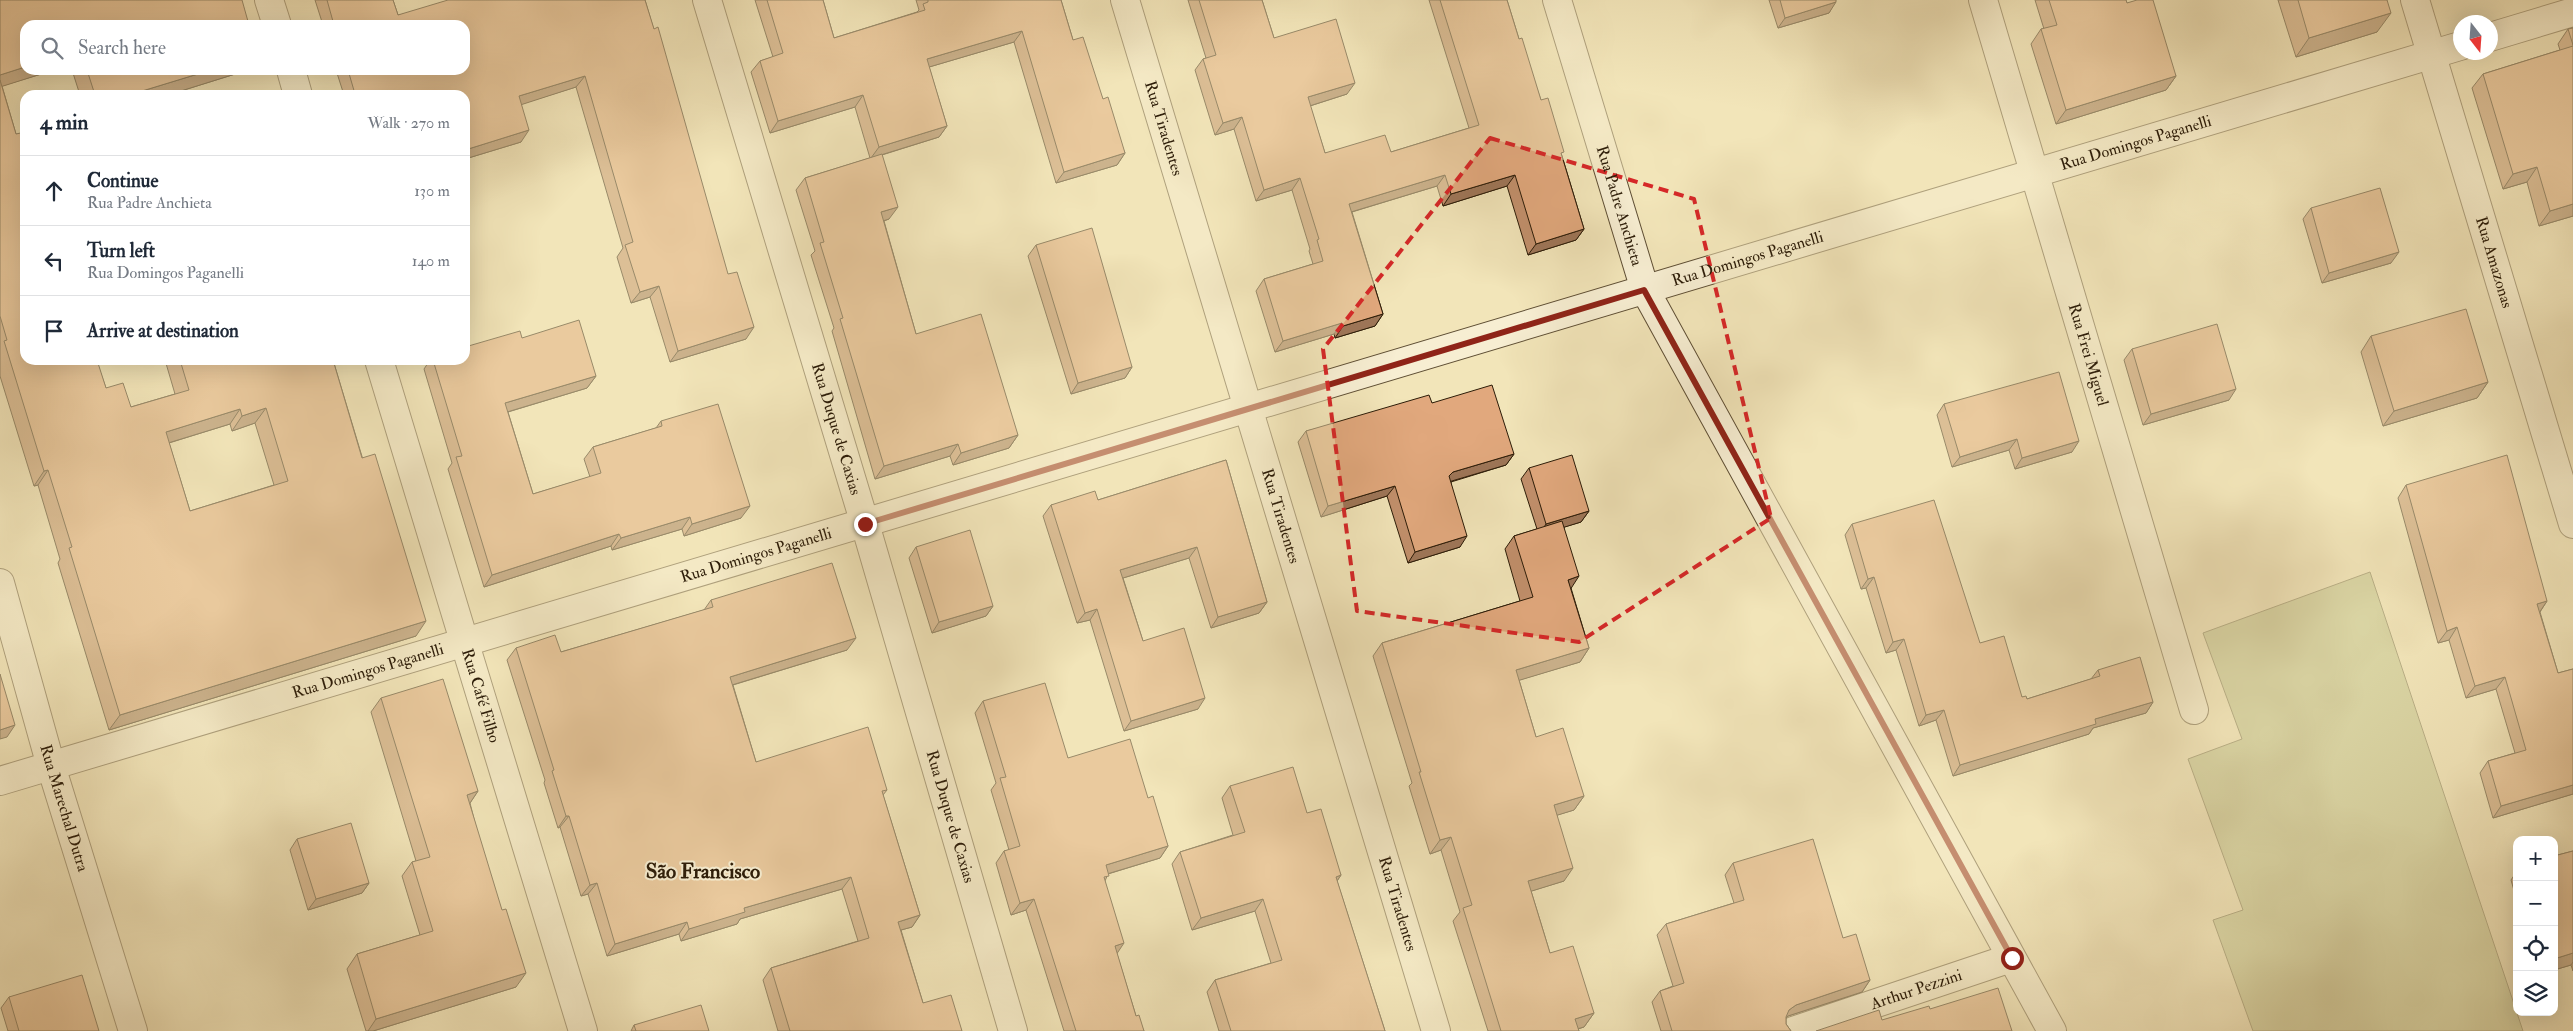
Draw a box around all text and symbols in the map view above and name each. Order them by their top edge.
north arrow [2453,15,2498,60]
search box [20,20,470,75]
icon: search [38,34,66,62]
text: Search here [78,36,166,60]
street label: Rua Tiradentes [1140,78,1187,178]
text: 4 min [40,109,88,136]
street label: Rua Domingos Paganelli [2058,111,2214,175]
text: Walk · 270 m [368,113,450,133]
street label: Rua Padre Anchieta [1592,143,1647,269]
text: Continue [87,169,158,193]
icon: ahead [40,177,68,205]
text: 130 m [414,181,450,201]
text: Rua Padre Anchieta [87,193,212,213]
street label: Rua Amazonas [2471,214,2517,310]
street label: Rua Domingos Paganelli [1670,227,1826,291]
text: Turn left [87,239,155,263]
icon: left [40,247,68,275]
text: 140 m [412,251,450,271]
text: Rua Domingos Paganelli [87,263,244,283]
street label: Rua Frei Miguel [2064,301,2113,408]
icon: arrive [40,317,68,345]
text: Arrive at destination [87,319,239,343]
street label: Rua Duque de Caxias [807,360,866,497]
street label: Rua Tiradentes [1257,466,1304,566]
route end [854,513,877,536]
street label: Rua Domingos Paganelli [678,523,834,587]
street label: Rua Domingos Paganelli [290,639,446,703]
street label: Rua Café Filho [457,646,505,745]
street label: Rua Marechal Dutra [35,742,93,874]
street label: Rua Duque de Caxias [922,748,979,885]
map controls [2513,836,2558,1016]
button: + [2513,836,2558,881]
street label: Rua Tiradentes [1374,854,1421,954]
district label: São Francisco [646,858,760,885]
button: − [2513,881,2558,926]
button: locate [2513,926,2558,971]
route start [2001,947,2024,970]
street label: Arthur Pezzini [1867,965,1965,1015]
button: layers [2513,971,2558,1016]

